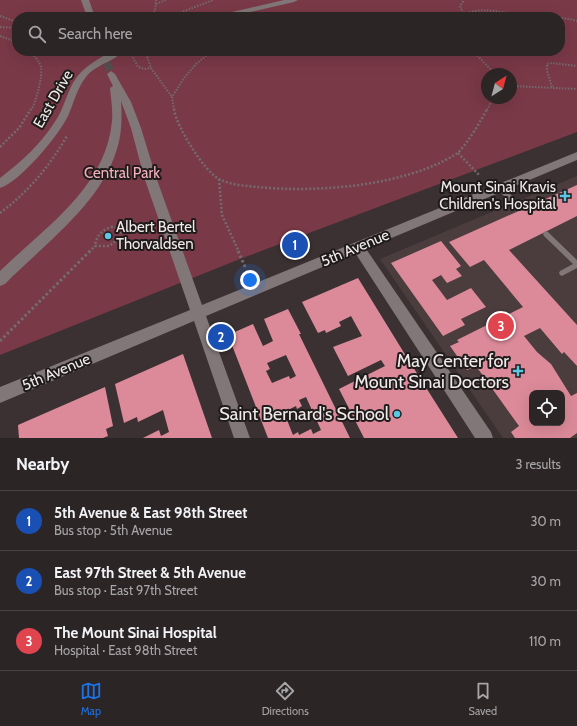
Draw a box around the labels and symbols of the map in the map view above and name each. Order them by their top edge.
street label: East Drive [29,67,77,131]
north arrow [481,68,517,104]
park label: Central Park [84,164,160,182]
place label: Mount Sinai Kravis Children's Hospital [439,178,556,213]
marker: Mount Sinai Kravis Children's Hospital [559,190,571,202]
place label: Albert Bertel Thorvaldsen [116,218,196,253]
street label: 5th Avenue [318,225,392,270]
pin: 1 [282,230,308,260]
marker: Albert Bertel Thorvaldsen [103,231,113,241]
your location [240,270,260,290]
pin: 3 [488,311,514,341]
pin: 2 [208,322,234,352]
street label: 5th Avenue [19,349,93,394]
place label: May Center for Mount Sinai Doctors [354,350,509,393]
marker: May Center for Mount Sinai Doctors [512,365,524,377]
place label: Saint Bernard's School [219,403,390,425]
marker: Saint Bernard's School [392,409,402,419]

